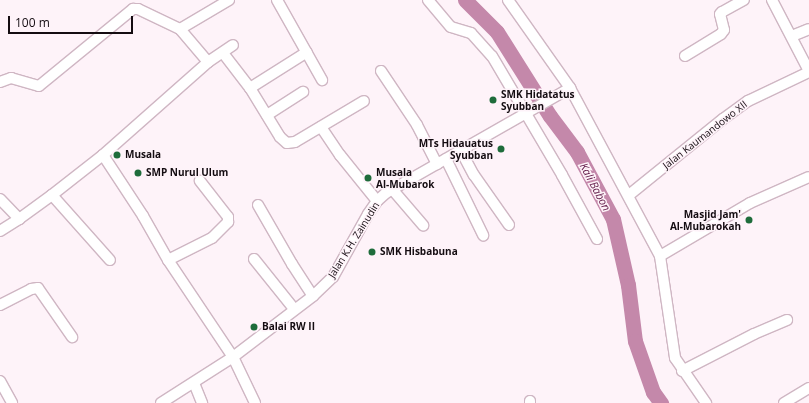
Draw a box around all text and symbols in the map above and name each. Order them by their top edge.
scale bar [10,8,135,34]
text: 100 m [15,14,50,31]
place label: SMK Hidatatus Syubban [501,88,575,112]
marker: SMK Hidatatus Syubban [488,95,498,105]
street label: Jalan Kaumandowo XII [660,98,750,172]
place label: MTs Hidauatus Syubban [419,137,493,160]
marker: MTs Hidauatus Syubban [496,144,506,154]
place label: Musala [125,149,161,161]
marker: Musala [112,150,122,160]
water label: Kali Babon [577,161,613,213]
place label: Musala Al-Mubarok [376,166,434,190]
place label: SMP Nurul Ulum [146,167,228,179]
marker: SMP Nurul Ulum [133,168,143,178]
marker: Musala Al-Mubarok [363,173,373,183]
street label: Jalan K.H. Zainudin [326,200,382,280]
place label: Masjid Jam' Al-Mubarokah [670,208,741,232]
marker: Masjid Jam' Al-Mubarokah [744,215,754,225]
place label: SMK Hisbabuna [380,246,458,258]
marker: SMK Hisbabuna [367,247,377,257]
place label: Balai RW II [262,321,315,333]
marker: Balai RW II [249,322,259,332]

